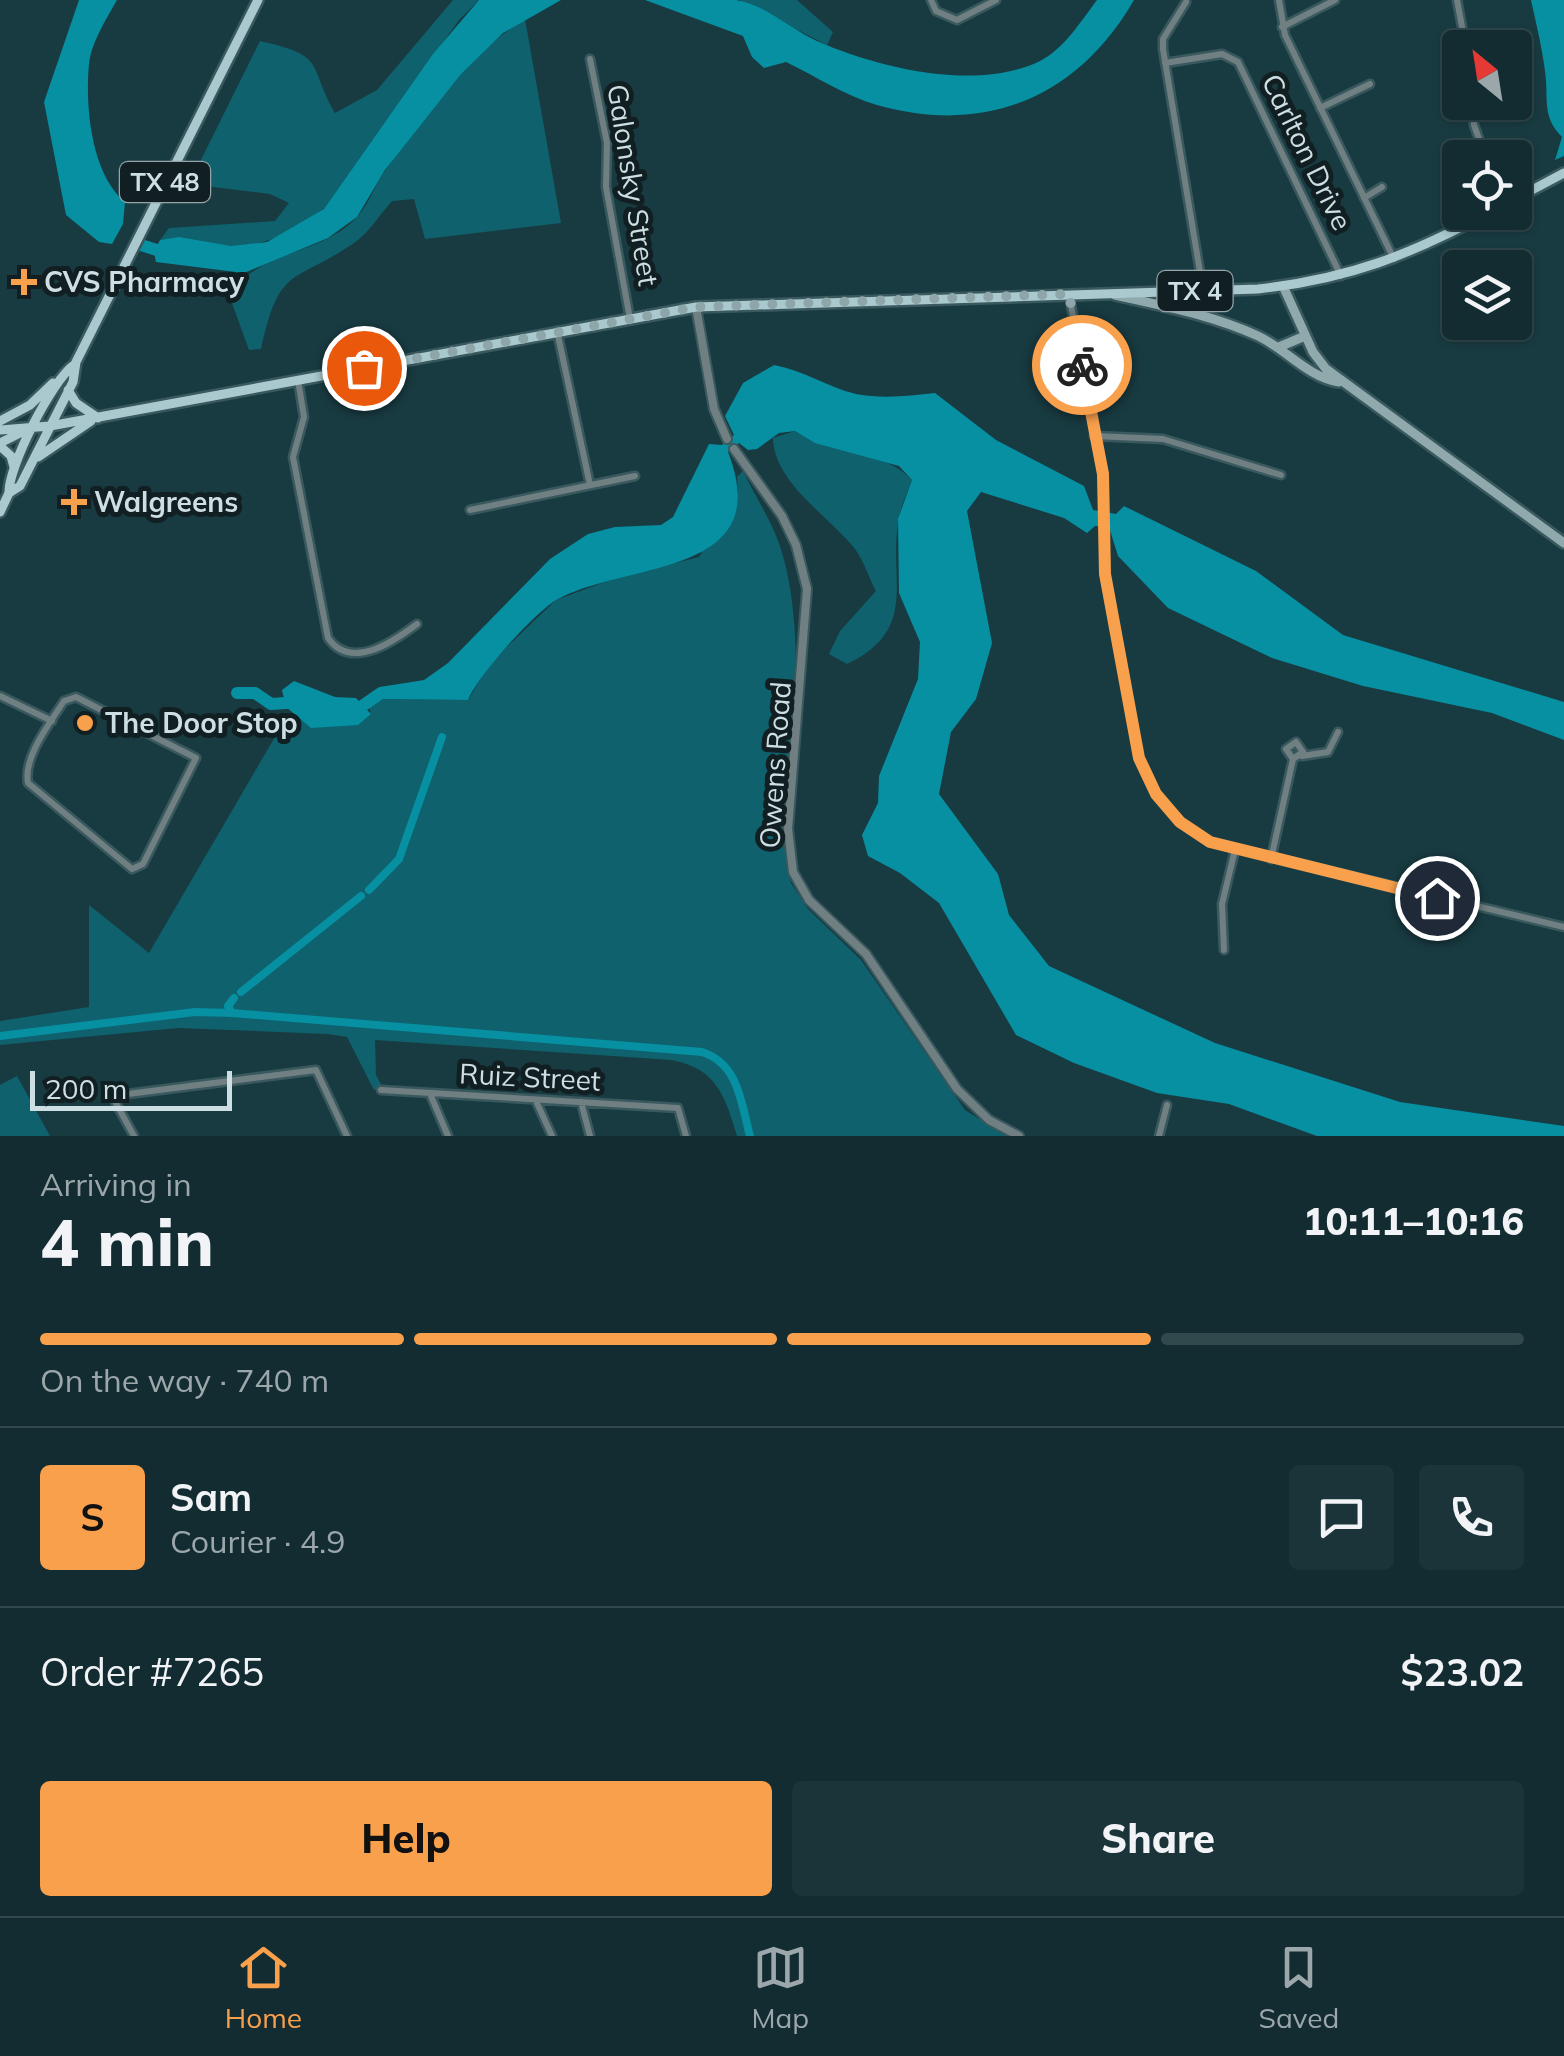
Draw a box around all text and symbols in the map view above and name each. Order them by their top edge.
north arrow [1442,30,1532,120]
map controls [1442,30,1532,340]
street label: Carlton Drive [1255,68,1360,236]
street label: Galonsky Street [600,82,667,288]
button: locate [1442,140,1532,230]
road number: TX 48 [120,162,210,202]
button: layers [1442,250,1532,340]
place label: CVS Pharmacy [44,264,245,299]
marker: CVS Pharmacy [13,271,35,293]
road number: TX 4 [1158,271,1232,311]
courier [1032,315,1132,415]
pin [322,326,407,411]
icon: bike [1055,338,1110,393]
icon: bag [337,341,392,396]
place label: Walgreens [94,484,238,519]
marker: Walgreens [63,491,85,513]
street label: Owens Road [751,680,798,850]
place label: The Door Stop [105,705,298,740]
marker: The Door Stop [74,712,96,734]
pin [1395,856,1480,941]
icon: home [1410,871,1465,926]
street label: Ruiz Street [458,1055,602,1098]
scale bar [30,1066,232,1110]
text: 200 m [45,1071,127,1106]
text: Arriving in [40,1164,192,1204]
text: 10:11–10:16 [1303,1197,1524,1245]
text: 4 min [40,1201,214,1282]
text: On the way · 740 m [40,1360,329,1400]
button: chat [1289,1465,1394,1570]
button: phone [1419,1465,1524,1570]
text: Sam [170,1473,252,1521]
text: S [80,1493,105,1541]
text: Courier · 4.9 [170,1521,346,1561]
text: Order #7265 [40,1648,264,1696]
text: $23.02 [1401,1648,1524,1696]
button: Help [40,1781,772,1896]
button: Share [792,1781,1524,1896]
tab: Home [225,1940,302,2035]
tab: Map [751,1940,809,2035]
tab: Saved [1258,1940,1339,2035]

